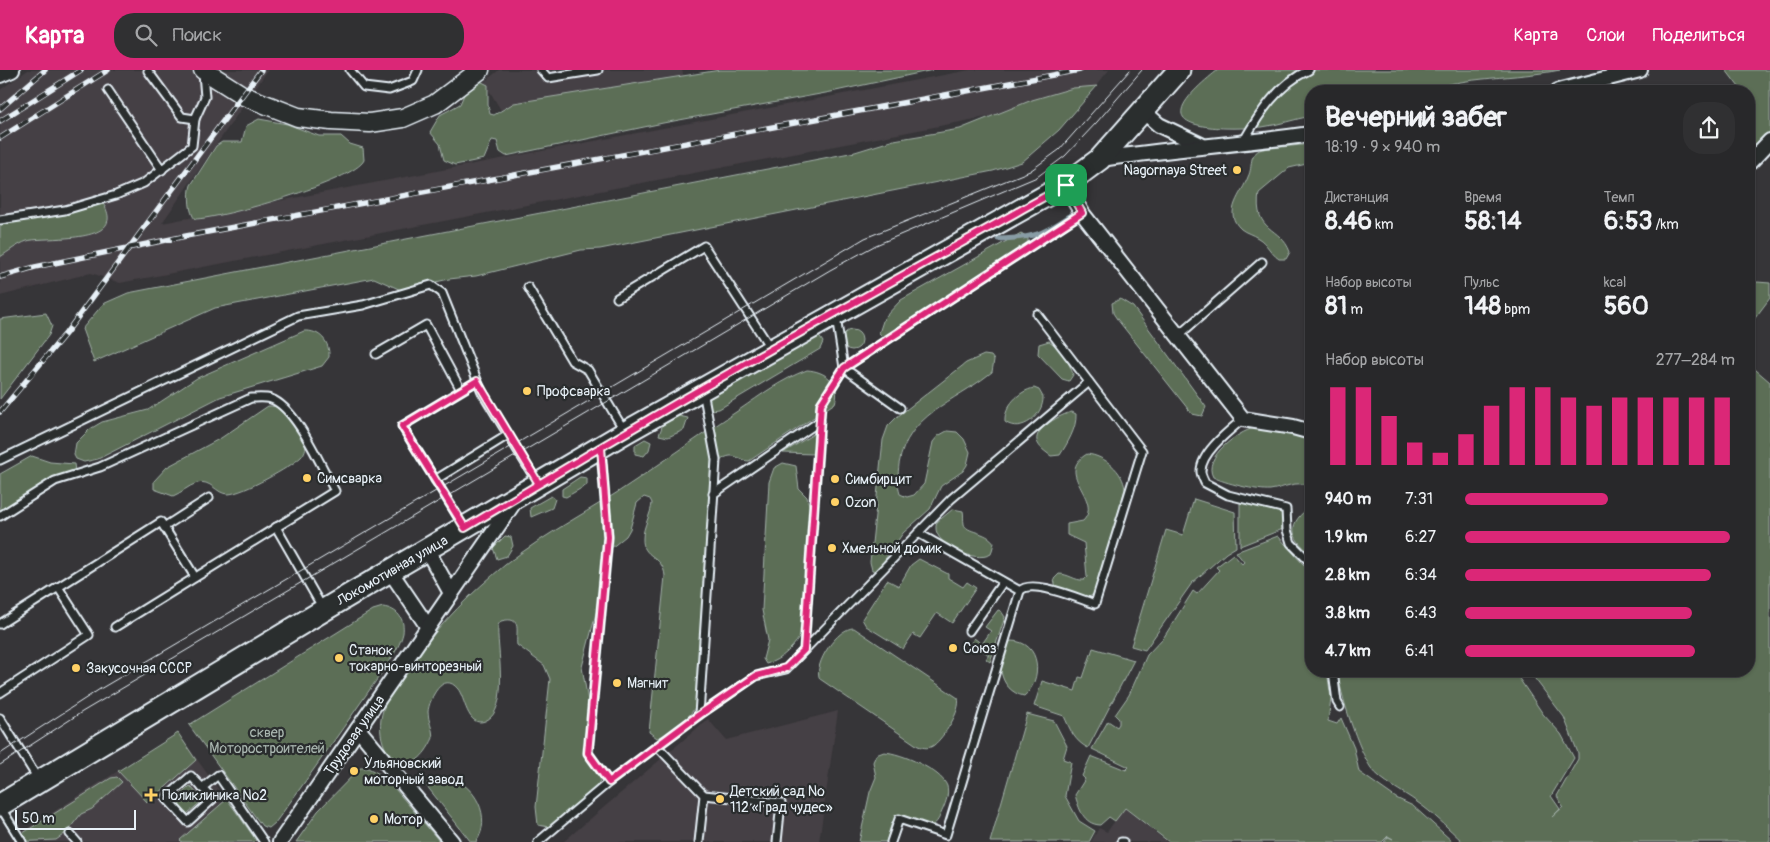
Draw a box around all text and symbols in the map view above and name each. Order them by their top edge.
search box [114,13,464,58]
text: Карта [25,21,84,50]
icon: search [132,21,160,49]
text: Поиск [172,23,222,47]
text: Карта [1514,24,1558,47]
text: Слои [1586,24,1624,47]
text: Поделиться [1652,24,1745,47]
text: Вечерний забег [1325,100,1507,135]
button: share [1683,102,1735,154]
text: 18:19 · 9 × 940 m [1325,137,1440,157]
place label: Nagornaya Street [1124,162,1227,179]
pin [1045,164,1087,206]
marker: Nagornaya Street [1231,164,1243,176]
icon: arrive [1052,171,1080,199]
text: Дистанция [1325,189,1389,206]
text: Время [1464,189,1502,206]
text: Темп [1604,189,1635,206]
text: 8.46 [1325,206,1372,237]
text: 58:14 [1464,206,1521,237]
text: 6:53 [1604,206,1652,237]
text: km [1372,216,1393,233]
text: /km [1652,216,1679,233]
text: Набор высоты [1325,274,1412,291]
text: Пульс [1464,274,1500,291]
text: kcal [1604,274,1626,291]
text: 81 [1325,291,1347,322]
text: 148 [1464,291,1501,322]
text: 560 [1604,291,1649,322]
text: m [1347,301,1363,318]
text: bpm [1501,301,1530,318]
text: Набор высоты [1325,350,1424,370]
text: 277–284 m [1656,350,1735,370]
place label: Профсварка [537,383,610,400]
marker: Профсварка [521,385,533,397]
place label: Симсварка [317,470,382,487]
place label: Симбирцит [845,471,912,488]
marker: Симсварка [301,472,313,484]
marker: Симбирцит [829,473,841,485]
text: 940 m [1325,489,1371,509]
text: 7:31 [1405,489,1433,509]
place label: Ozon [845,494,877,511]
marker: Ozon [829,496,841,508]
text: 1.9 km [1325,527,1367,547]
text: 6:27 [1405,527,1436,547]
street label: Локомотивная улица [333,532,451,610]
place label: Хмельной домик [842,540,942,557]
marker: Хмельной домик [826,542,838,554]
text: 2.8 km [1325,565,1370,585]
text: 6:34 [1405,565,1437,585]
text: 3.8 km [1325,603,1370,623]
text: 6:43 [1405,603,1437,623]
place label: Союз [963,640,997,657]
text: 4.7 km [1325,641,1371,661]
text: 6:41 [1405,641,1434,661]
place label: Станок токарно-винторезный [349,642,482,675]
marker: Союз [947,642,959,654]
marker: Станок токарно-винторезный [333,652,345,664]
place label: Закусочная СССР [86,660,192,677]
marker: Закусочная СССР [70,662,82,674]
place label: Магнит [627,675,669,692]
marker: Магнит [611,677,623,689]
street label: Трудовая улица [320,692,388,779]
park label: сквер Моторостроителей [209,724,325,757]
place label: Ульяновский моторный завод [364,755,464,788]
marker: Ульяновский моторный завод [348,765,360,777]
place label: Детский сад № 112 «Град чудес» [729,783,833,816]
place label: Поликлиника №2 [162,787,267,804]
marker: Поликлиника №2 [144,788,158,802]
marker: Детский сад № 112 «Град чудес» [714,793,726,805]
scale bar [15,807,136,830]
text: 50 m [22,810,55,827]
place label: Мотор [384,811,423,828]
marker: Мотор [368,813,380,825]

